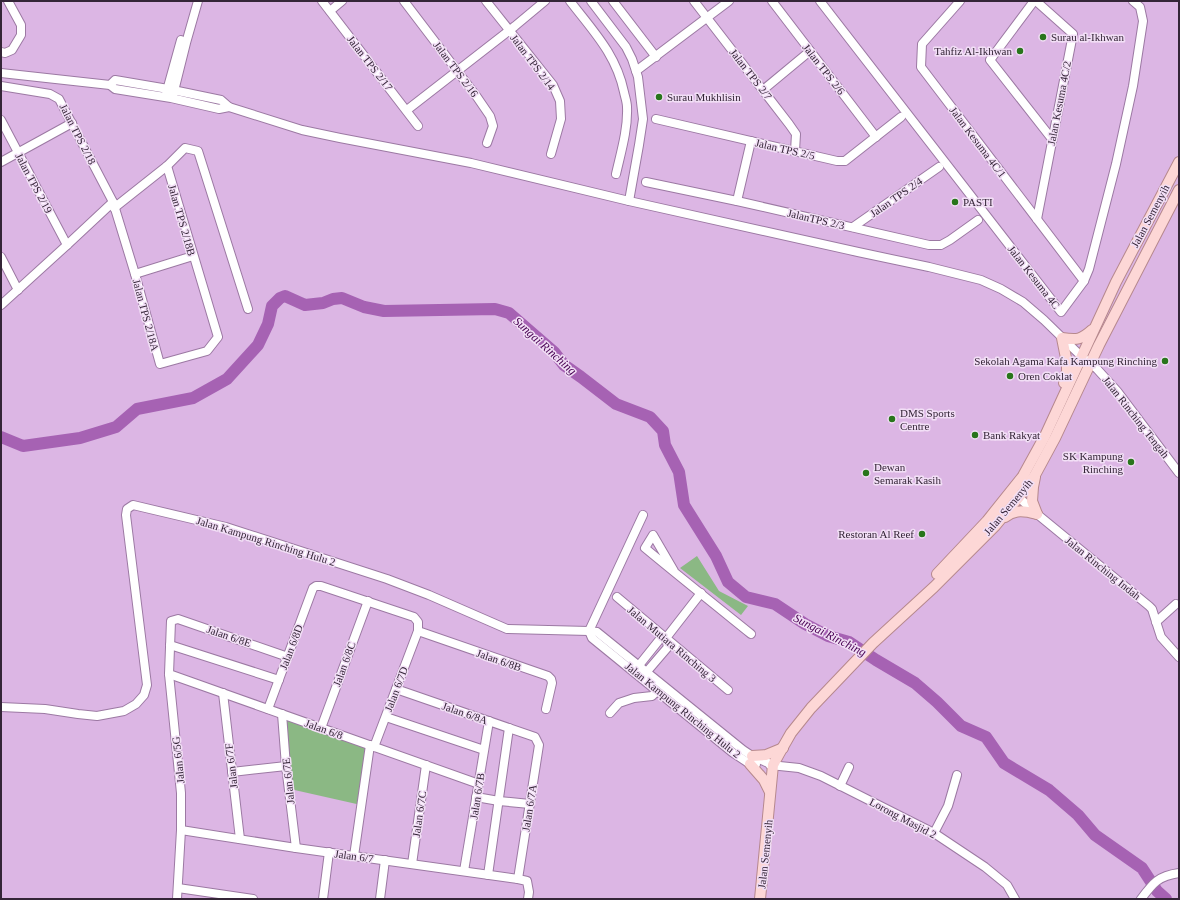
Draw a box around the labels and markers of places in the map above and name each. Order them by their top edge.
place label: Surau al-Ikhwan [1051,31,1125,43]
marker: Surau al-Ikhwan [1038,32,1048,42]
place label: Tahfiz Al-Ikhwan [934,45,1012,57]
marker: Tahfiz Al-Ikhwan [1015,46,1025,56]
place label: Surau Mukhlisin [667,91,741,103]
marker: Surau Mukhlisin [654,92,664,102]
place label: PASTI [963,196,993,208]
marker: PASTI [950,197,960,207]
place label: Sekolah Agama Kafa Kampung Rinching [974,355,1157,367]
marker: Sekolah Agama Kafa Kampung Rinching [1160,356,1170,366]
place label: Oren Coklat [1018,370,1072,382]
marker: Oren Coklat [1005,371,1015,381]
place label: DMS Sports Centre [900,407,955,432]
marker: DMS Sports Centre [887,414,897,424]
place label: Bank Rakyat [983,429,1040,441]
marker: Bank Rakyat [970,430,980,440]
place label: SK Kampung Rinching [1063,450,1123,475]
marker: SK Kampung Rinching [1126,457,1136,467]
place label: Dewan Semarak Kasih [874,461,941,486]
marker: Dewan Semarak Kasih [861,468,871,478]
place label: Restoran Al Reef [838,528,914,540]
marker: Restoran Al Reef [917,529,927,539]

